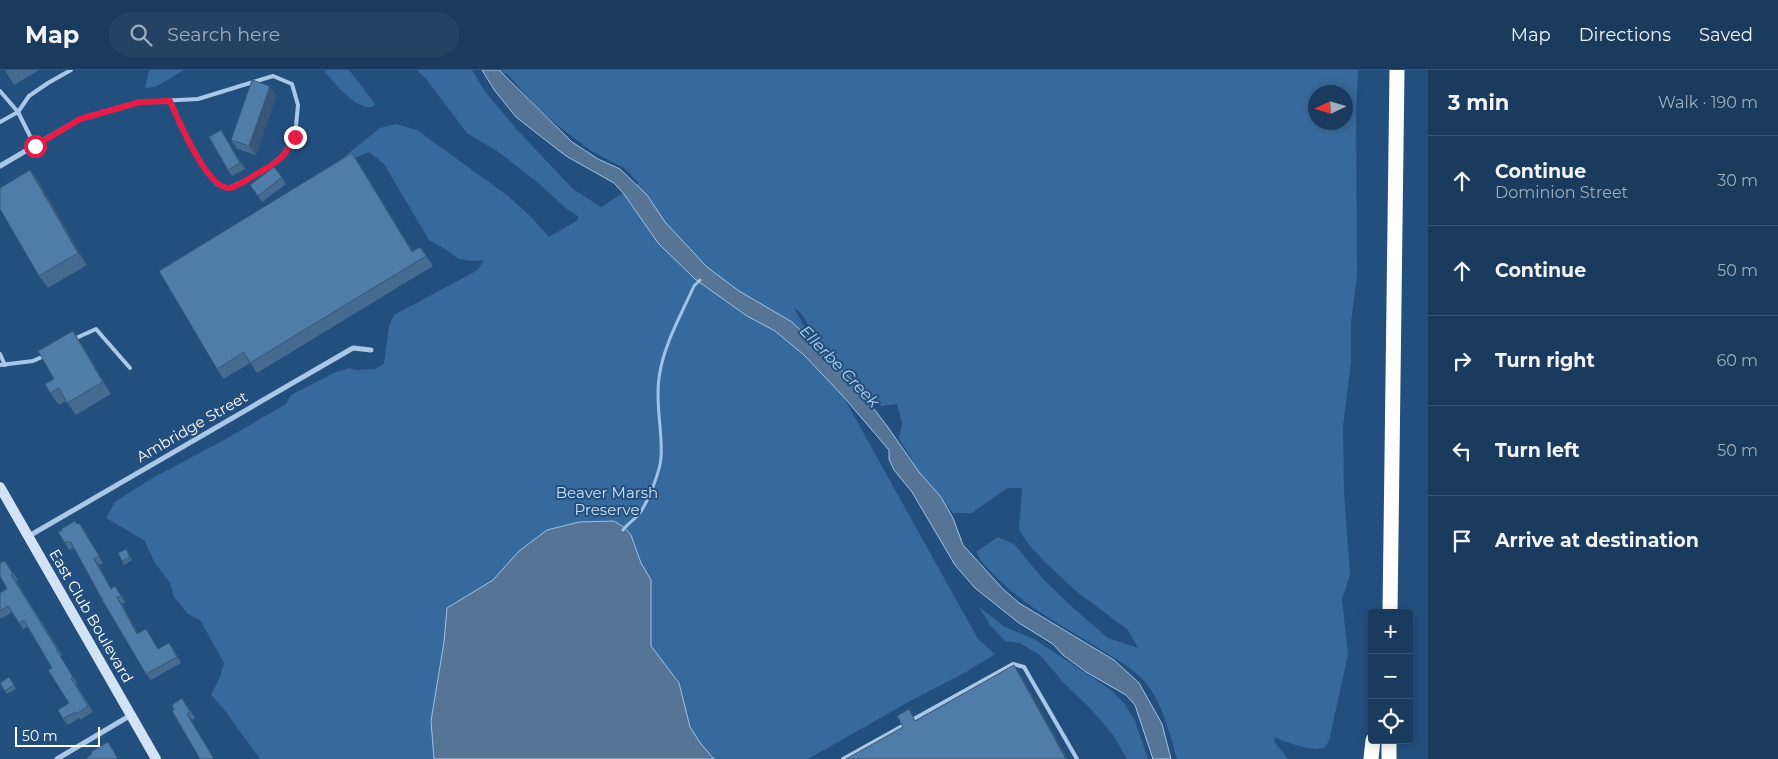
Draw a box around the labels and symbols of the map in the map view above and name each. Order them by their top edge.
north arrow [1308,85,1353,130]
route end [284,126,307,149]
route start [24,135,47,158]
water label: Ellerbe Creek [796,321,885,412]
street label: Ambridge Street [133,387,251,466]
park label: Beaver Marsh Preserve [556,483,658,519]
street label: East Club Boulevard [45,545,138,686]
scale bar [15,724,100,747]

